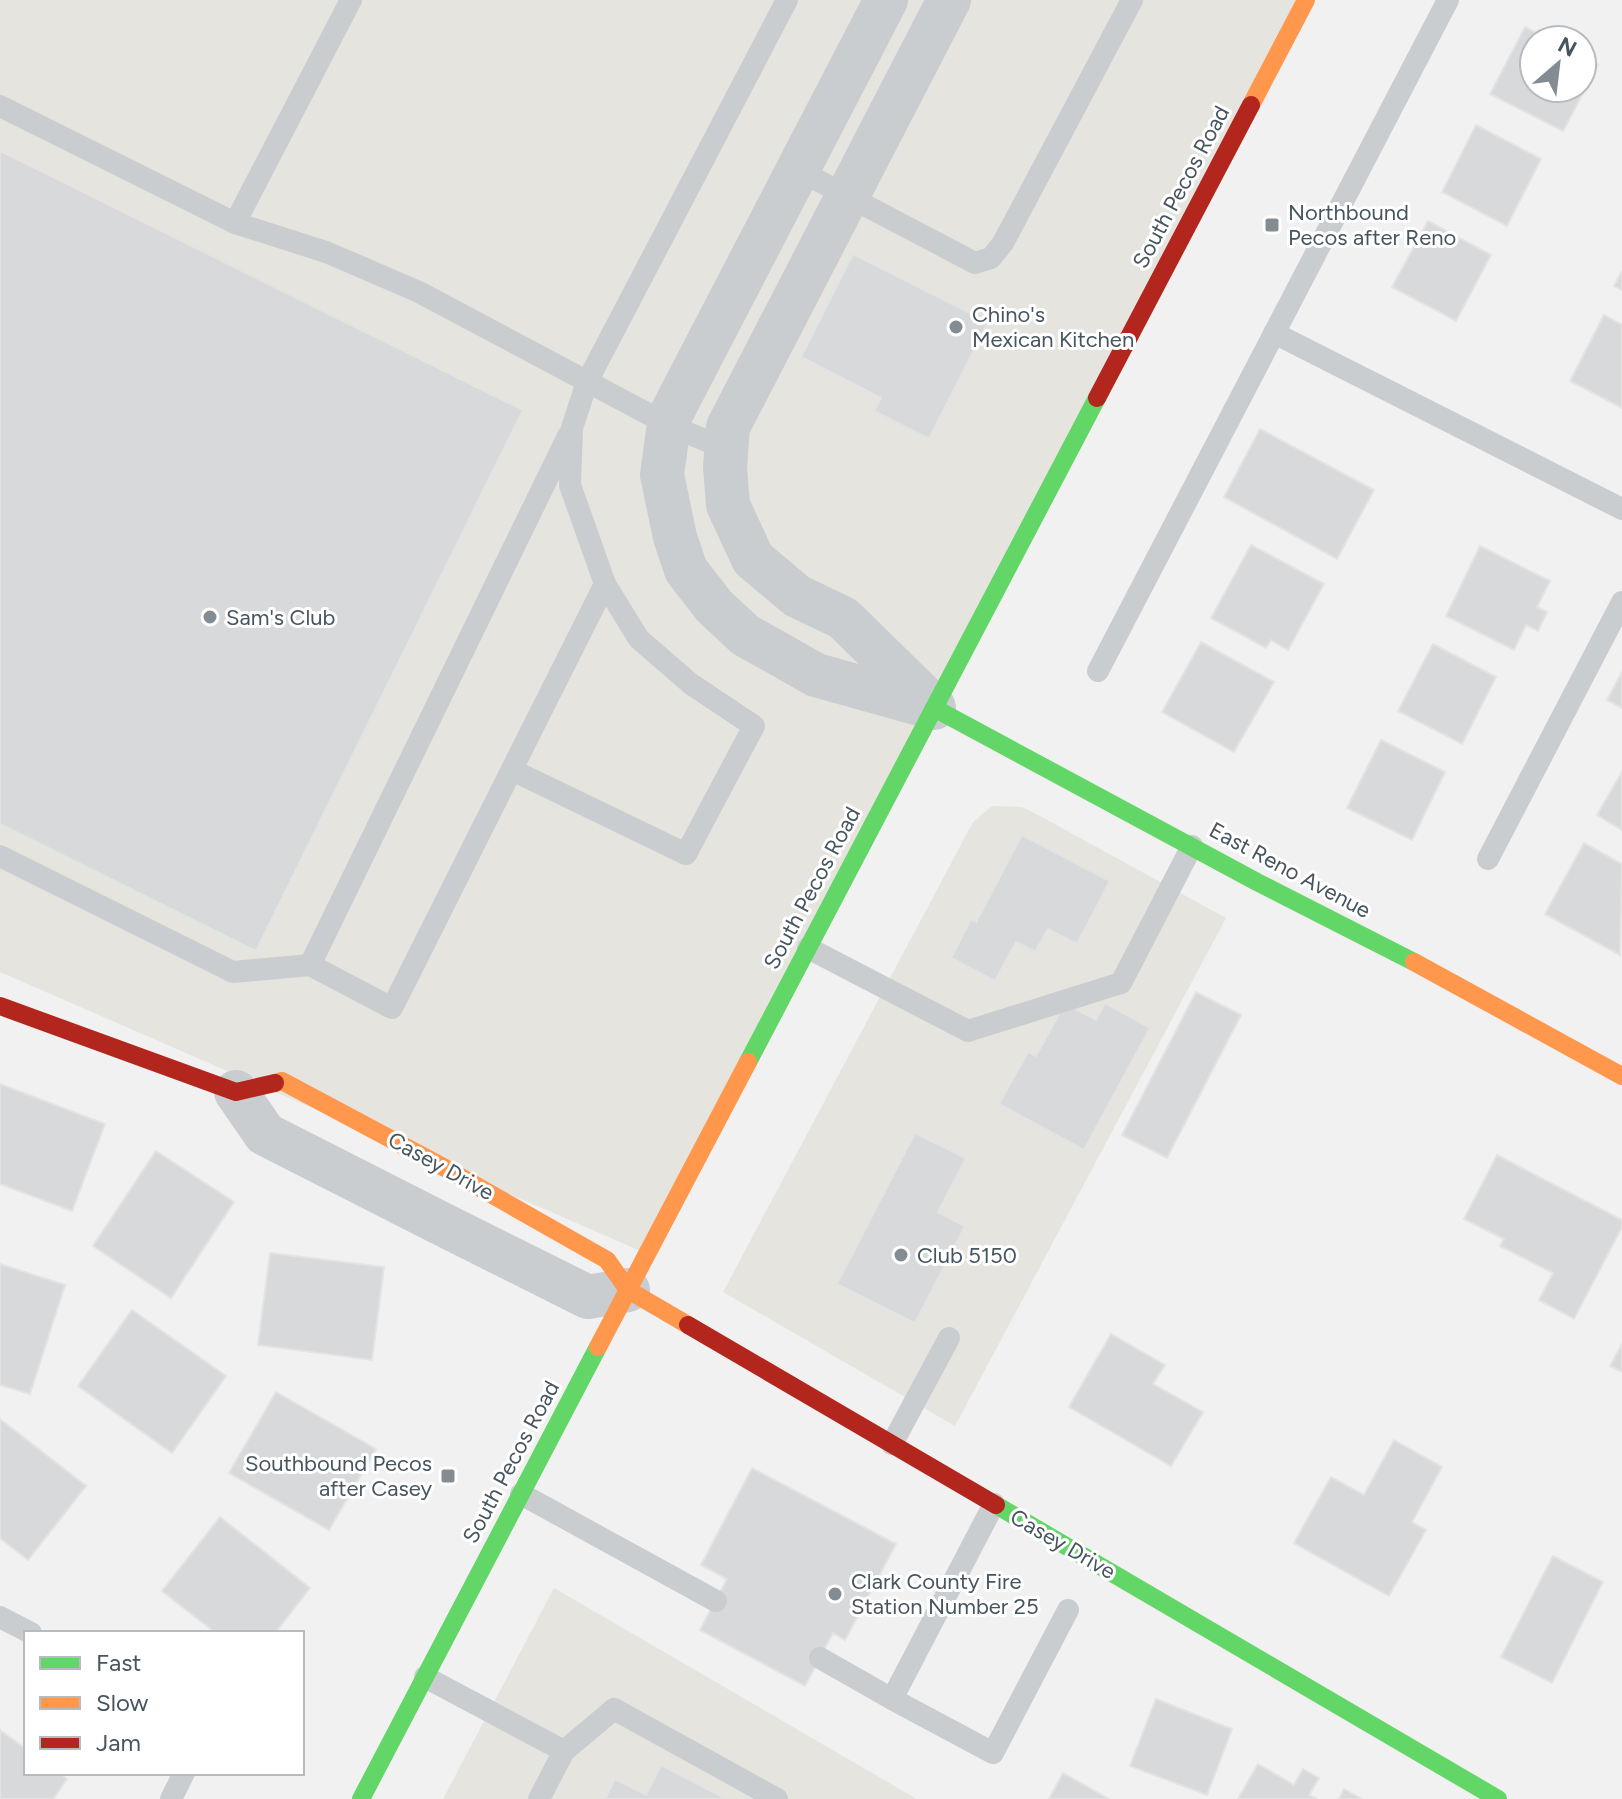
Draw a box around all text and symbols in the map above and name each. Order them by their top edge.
north arrow [1518,24,1598,104]
text: N [1553,31,1581,63]
street label: South Pecos Road [1127,101,1235,273]
place label: Northbound Pecos after Reno [1288,199,1456,251]
marker: Northbound Pecos after Reno [1263,216,1281,234]
place label: Chino's Mexican Kitchen [972,301,1134,353]
marker: Chino's Mexican Kitchen [947,318,965,336]
place label: Sam's Club [226,604,335,631]
marker: Sam's Club [201,608,219,626]
street label: South Pecos Road [758,802,866,974]
street label: East Reno Avenue [1205,816,1375,924]
street label: Casey Drive [383,1126,499,1206]
place label: Club 5150 [917,1242,1017,1269]
marker: Club 5150 [892,1246,910,1264]
street label: South Pecos Road [457,1376,565,1548]
place label: Southbound Pecos after Casey [245,1450,432,1502]
marker: Southbound Pecos after Casey [439,1467,457,1485]
street label: Casey Drive [1006,1503,1120,1585]
place label: Clark County Fire Station Number 25 [851,1568,1039,1620]
marker: Clark County Fire Station Number 25 [826,1585,844,1603]
legend [24,1631,304,1775]
text: Fast [96,1648,141,1677]
text: Slow [96,1688,149,1717]
text: Jam [96,1728,141,1757]

